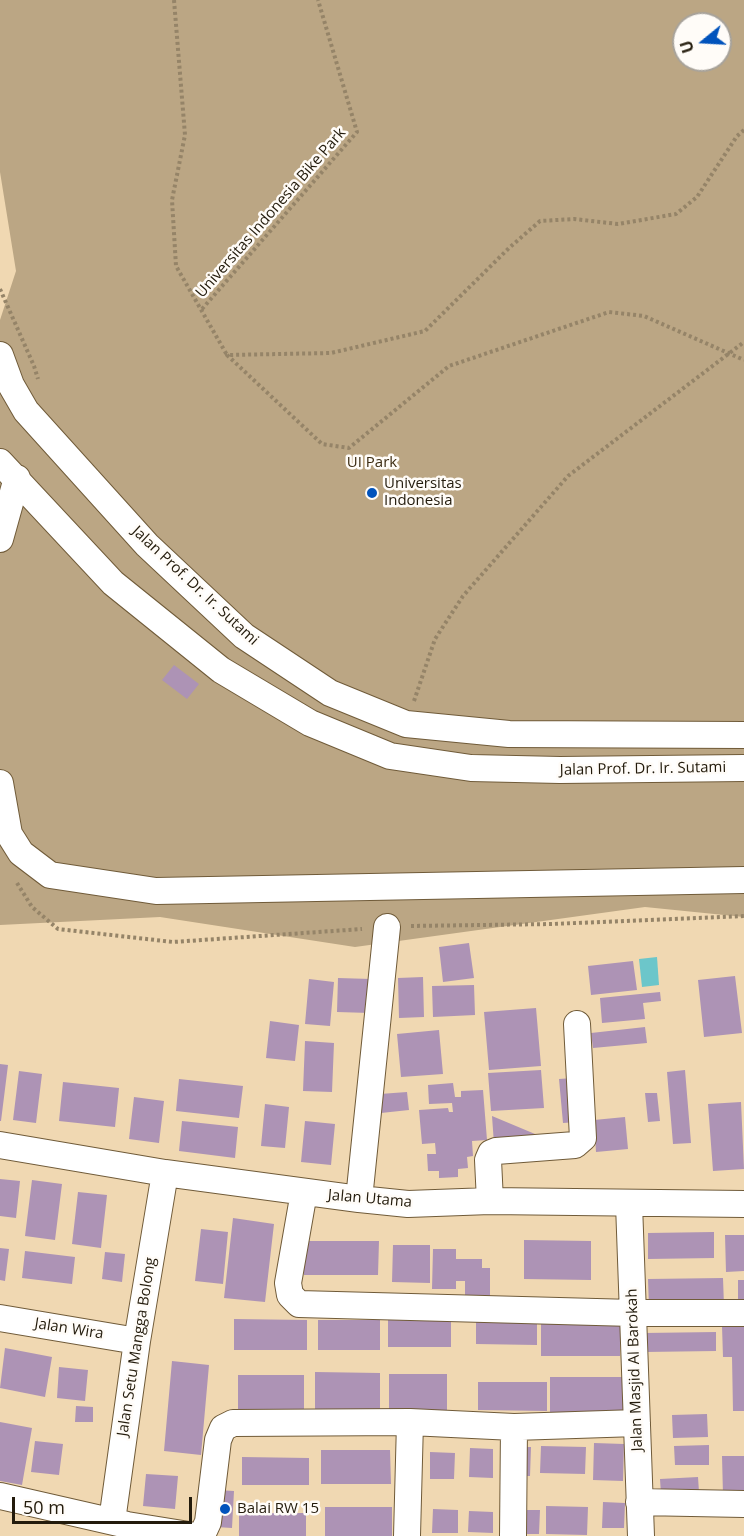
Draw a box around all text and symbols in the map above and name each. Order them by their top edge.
north arrow [672,12,732,72]
text: U [674,38,699,56]
street label: Universitas Indonesia Bike Park [192,124,350,302]
park label: UI Park [347,454,397,472]
place label: Universitas Indonesia [384,475,462,510]
marker: Universitas Indonesia [365,486,379,500]
street label: Jalan Prof. Dr. Ir. Sutami [128,523,262,649]
street label: Jalan Prof. Dr. Ir. Sutami [560,759,726,779]
street label: Jalan Utama [327,1186,413,1212]
street label: Jalan Setu Mangga Bolong [114,1256,160,1438]
street label: Jalan Masjid Al Barokah [623,1288,647,1452]
street label: Jalan Wira [33,1315,105,1343]
scale bar [15,1485,195,1523]
text: 50 m [23,1495,65,1519]
place label: Balai RW 15 [237,1500,319,1518]
marker: Balai RW 15 [218,1502,232,1516]

